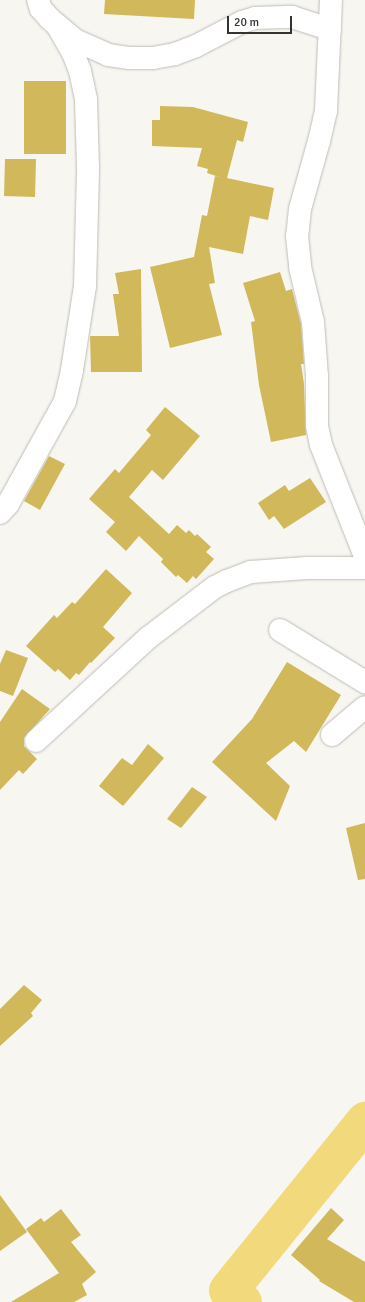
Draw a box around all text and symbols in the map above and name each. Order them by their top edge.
scale bar [229,8,294,34]
text: 20 m [234,15,259,30]

